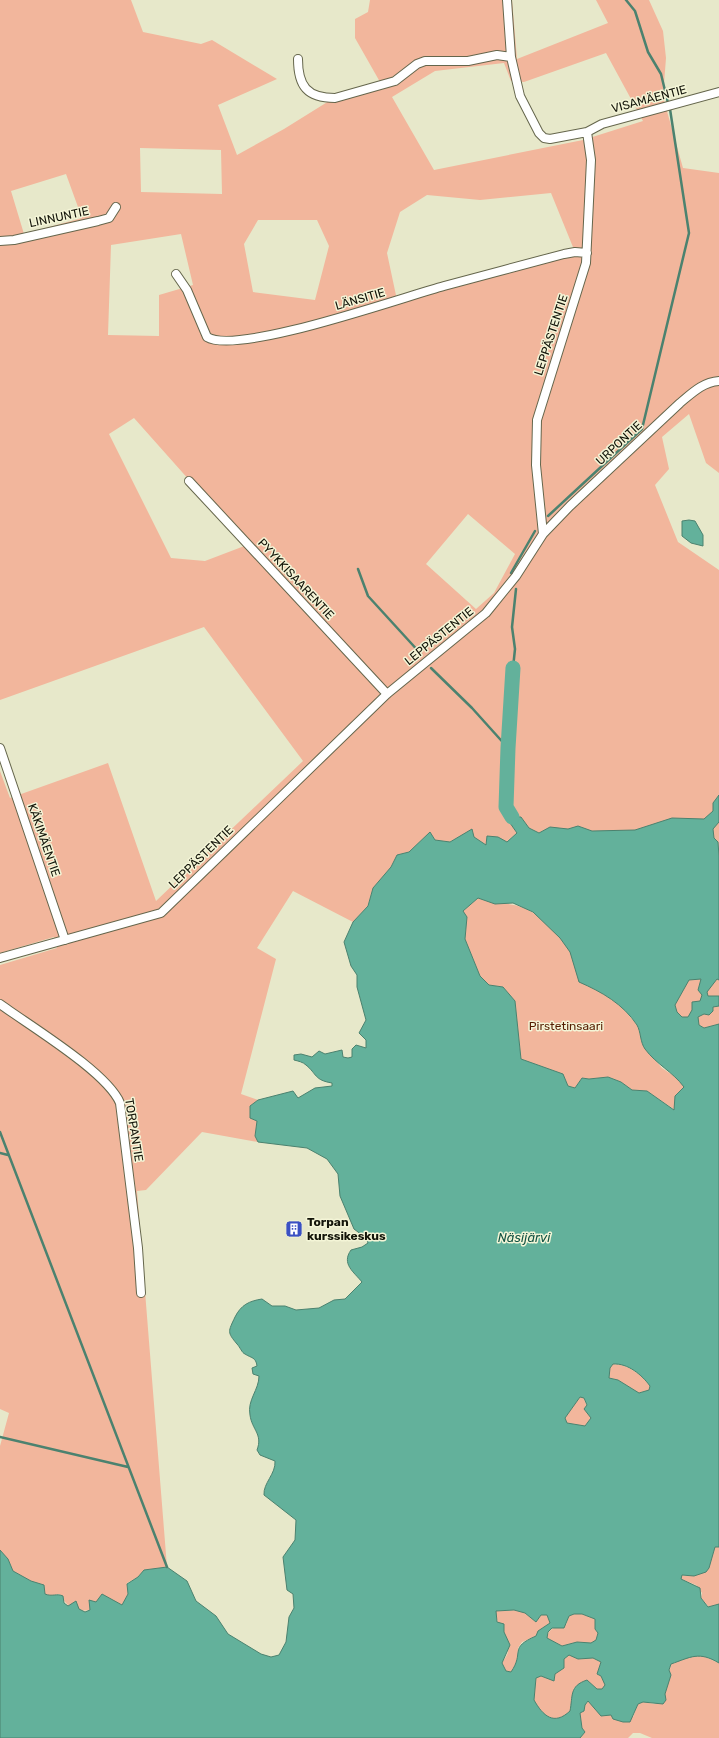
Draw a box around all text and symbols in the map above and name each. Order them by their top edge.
street label: VISAMÄENTIE [610,82,688,116]
street label: LINNUNTIE [28,204,90,230]
street label: LÄNSITIE [333,285,387,313]
street label: LEPPÄSTENTIE [531,293,571,377]
street label: URPONTIE [593,418,645,468]
street label: PYYKKISAARENTIE [255,536,337,622]
street label: LEPPÄSTENTIE [402,604,476,668]
street label: KÄKIMÄENTIE [25,802,63,878]
street label: LEPPÄSTENTIE [166,823,236,891]
park label: Pirstetinsaari [529,1019,603,1033]
street label: TORPANTIE [122,1097,146,1163]
place label: Torpan kurssikeskus [307,1215,386,1243]
building icon: Torpan kurssikeskus [284,1219,304,1239]
water label: Näsijärvi [498,1230,551,1245]

